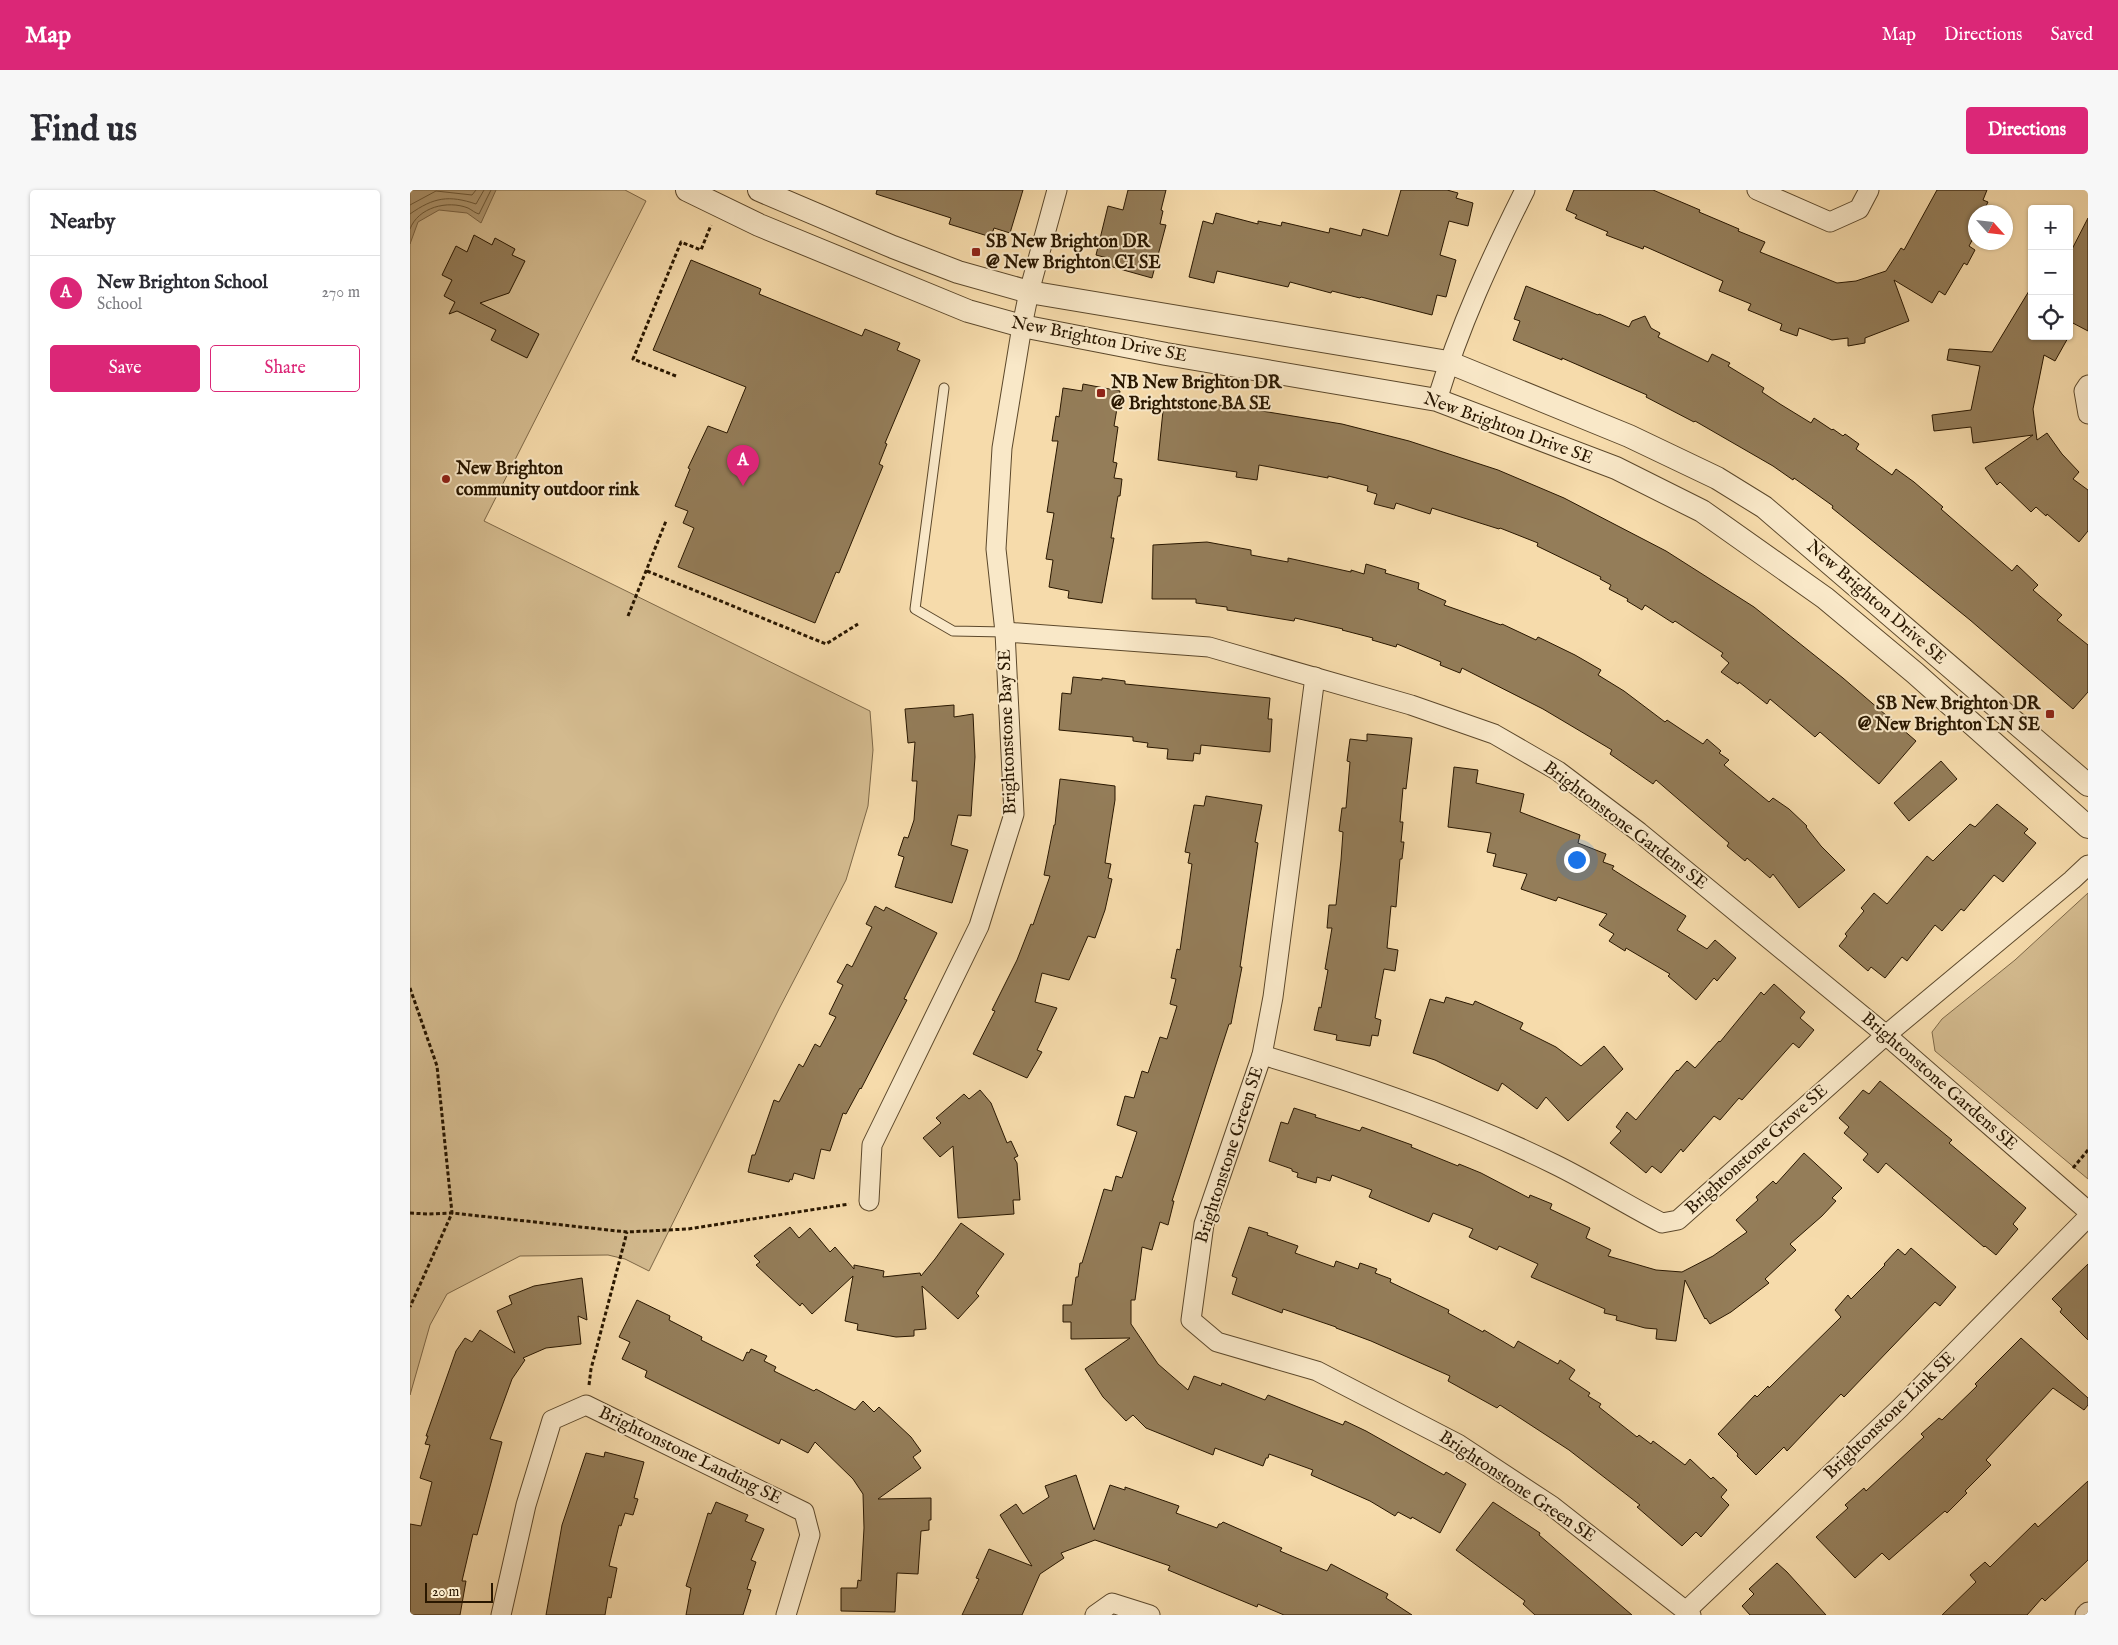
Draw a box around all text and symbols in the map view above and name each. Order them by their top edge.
text: Map [25,20,71,51]
text: Map [1882,24,1916,47]
text: Directions [1944,24,2022,47]
text: Saved [2050,24,2093,47]
button: Directions [1966,107,2088,154]
text: Find us [30,108,137,153]
north arrow [1968,205,2013,250]
map controls [2028,205,2073,340]
button: + [2028,205,2073,250]
text: Nearby [50,209,115,236]
place label: SB New Brighton DR @ New Brighton CI SE [986,231,1161,275]
marker: SB New Brighton DR @ New Brighton CI SE [970,246,982,258]
button: − [2028,250,2073,295]
text: New Brighton School [97,271,268,295]
text: A [61,283,71,303]
text: 270 m [321,283,360,303]
text: School [97,295,142,315]
button: locate [2028,295,2073,340]
street label: New Brighton Drive SE [1009,312,1189,368]
button: Save [50,345,200,392]
button: Share [210,345,360,392]
place label: NB New Brighton DR @ Brightstone BA SE [1110,372,1283,416]
marker: NB New Brighton DR @ Brightstone BA SE [1095,387,1107,399]
street label: New Brighton Drive SE [1420,388,1596,470]
pin: A [727,445,759,486]
place label: New Brighton community outdoor rink [455,458,640,502]
marker: New Brighton community outdoor rink [440,473,452,485]
street label: New Brighton Drive SE [1801,536,1951,670]
street label: Brightonstone Bay SE [994,649,1022,815]
place label: SB New Brighton DR @ New Brighton LN SE [1858,693,2041,737]
marker: SB New Brighton DR @ New Brighton LN SE [2044,708,2056,720]
street label: Brightonstone Gardens SE [1538,757,1712,895]
your location [1564,847,1590,873]
street label: Brightonstone Gardens SE [1856,1008,2022,1156]
street label: Brightonstone Green SE [1191,1064,1269,1246]
street label: Brightonstone Grove SE [1681,1080,1833,1220]
street label: Brightonstone Link SE [1819,1347,1961,1485]
street label: Brightonstone Landing SE [594,1402,786,1510]
street label: Brightonstone Green SE [1434,1426,1600,1548]
scale bar [425,1580,492,1603]
text: 20 m [432,1583,459,1601]

